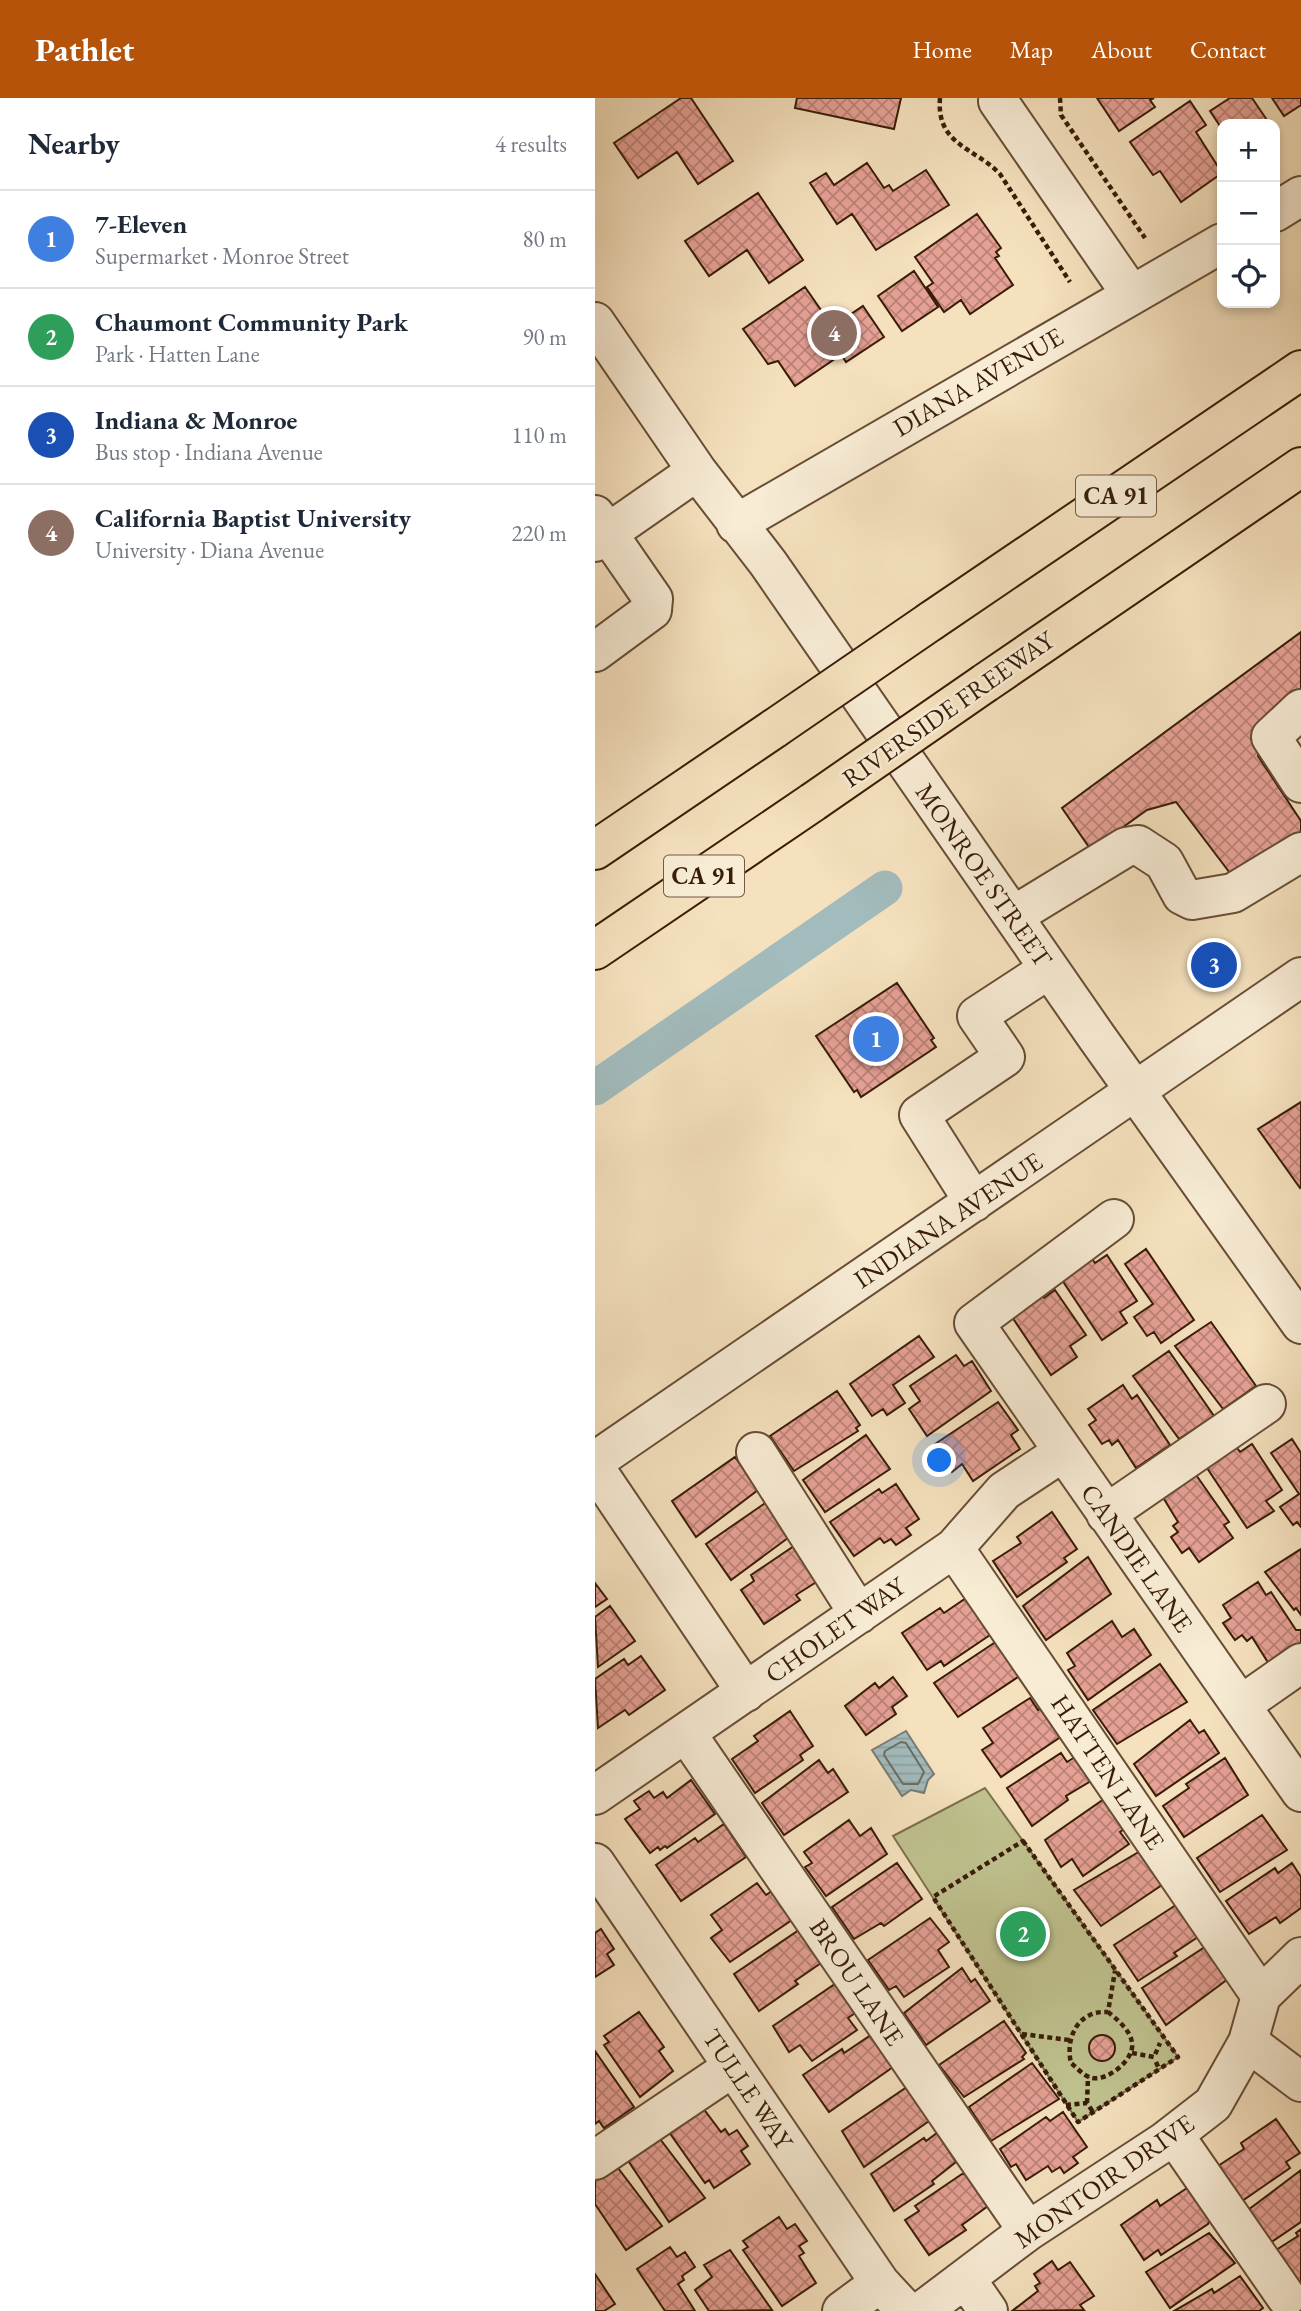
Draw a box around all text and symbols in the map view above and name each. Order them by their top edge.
text: Pathlet [35,28,134,71]
text: Home [912,34,972,65]
text: Map [1010,34,1053,65]
text: About [1091,34,1152,65]
text: Contact [1190,34,1266,65]
map controls [1217,119,1280,308]
button: + [1217,119,1280,182]
text: Nearby [28,124,120,163]
text: 4 results [495,129,567,159]
button: − [1217,182,1280,245]
text: 7-Eleven [95,207,187,241]
text: 1 [45,224,57,254]
text: 80 m [522,224,567,254]
text: Supermarket · Monroe Street [95,241,349,271]
button: locate [1217,245,1280,308]
text: Chaumont Community Park [95,305,408,339]
pin: 4 [811,307,857,359]
street label: DIANA AVENUE [887,319,1070,445]
text: 2 [45,322,57,352]
text: 90 m [522,322,567,352]
text: Park · Hatten Lane [95,339,260,369]
text: Indiana & Monroe [95,403,297,437]
text: 3 [45,420,57,450]
text: 110 m [511,420,567,450]
text: Bus stop · Indiana Avenue [95,437,323,467]
road number: CA 91 [1076,475,1156,516]
text: California Baptist University [95,501,411,535]
text: 4 [45,518,57,548]
text: 220 m [511,518,567,548]
text: University · Diana Avenue [95,535,324,565]
street label: RIVERSIDE FREEWAY [835,622,1062,795]
street label: MONROE STREET [908,776,1060,974]
road number: CA 91 [664,856,744,896]
pin: 3 [1191,939,1237,991]
pin: 1 [853,1013,899,1065]
street label: INDIANA AVENUE [847,1144,1049,1296]
your location [922,1443,956,1477]
street label: CANDIE LANE [1073,1477,1201,1639]
street label: CHOLET WAY [758,1568,913,1691]
street label: HATTEN LANE [1043,1688,1173,1857]
pin: 2 [1000,1908,1046,1960]
street label: BROU LANE [802,1912,912,2052]
street label: TULLE WAY [695,2022,802,2157]
street label: MONTOIR DRIVE [1007,2106,1201,2256]

